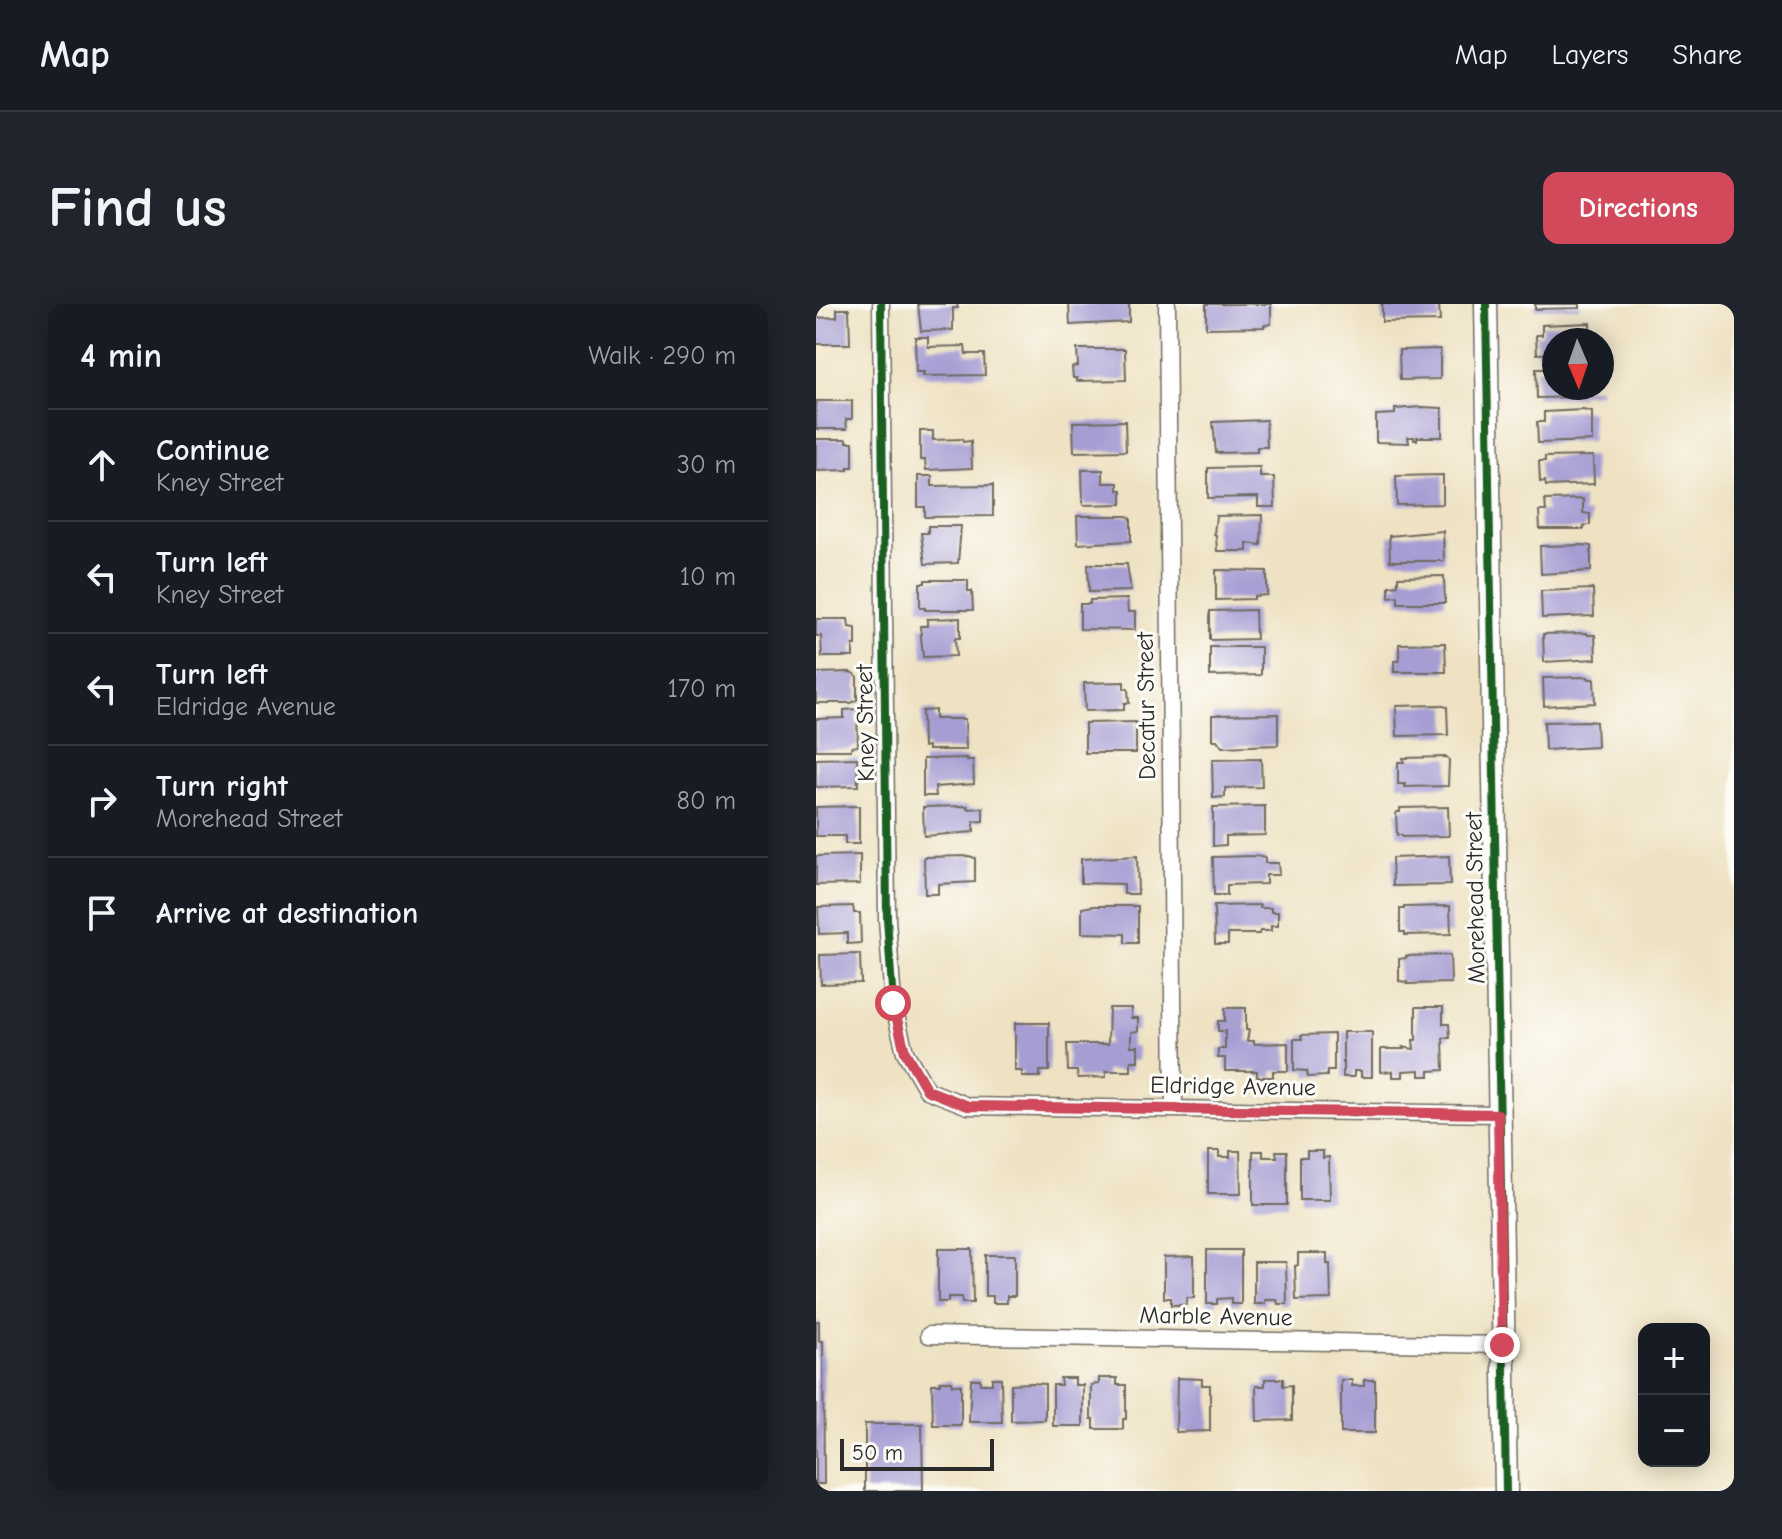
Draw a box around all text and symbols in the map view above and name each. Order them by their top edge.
text: Map [40,33,110,77]
text: Map [1455,39,1508,71]
text: Layers [1552,39,1628,71]
text: Share [1672,39,1742,71]
button: Directions [1543,172,1734,244]
text: Find us [48,176,227,240]
north arrow [1542,328,1614,400]
text: 4 min [80,336,162,376]
text: Walk · 290 m [588,341,736,371]
text: Continue [156,433,270,468]
icon: ahead [80,443,124,487]
text: 30 m [677,450,736,480]
text: Kney Street [156,468,283,498]
text: Turn left [156,545,268,580]
icon: left [80,555,124,599]
text: 10 m [680,562,736,592]
text: Kney Street [156,580,283,610]
street label: Decatur Street [1131,631,1161,780]
text: Turn left [156,657,268,692]
street label: Kney Street [850,663,880,782]
icon: left [80,667,124,711]
text: 170 m [667,674,736,704]
text: Eldridge Avenue [156,692,336,722]
text: Turn right [156,769,288,804]
icon: right [80,779,124,823]
text: 80 m [677,786,736,816]
text: Morehead Street [156,804,342,834]
street label: Morehead Street [1459,811,1490,984]
icon: arrive [80,891,124,935]
text: Arrive at destination [156,896,418,931]
route start [875,985,911,1021]
street label: Eldridge Avenue [1150,1071,1316,1101]
street label: Marble Avenue [1139,1301,1293,1331]
map controls [1638,1323,1710,1467]
button: + [1638,1323,1710,1395]
route end [1484,1327,1520,1363]
button: − [1638,1395,1710,1467]
scale bar [840,1435,994,1471]
text: 50 m [852,1440,903,1466]

